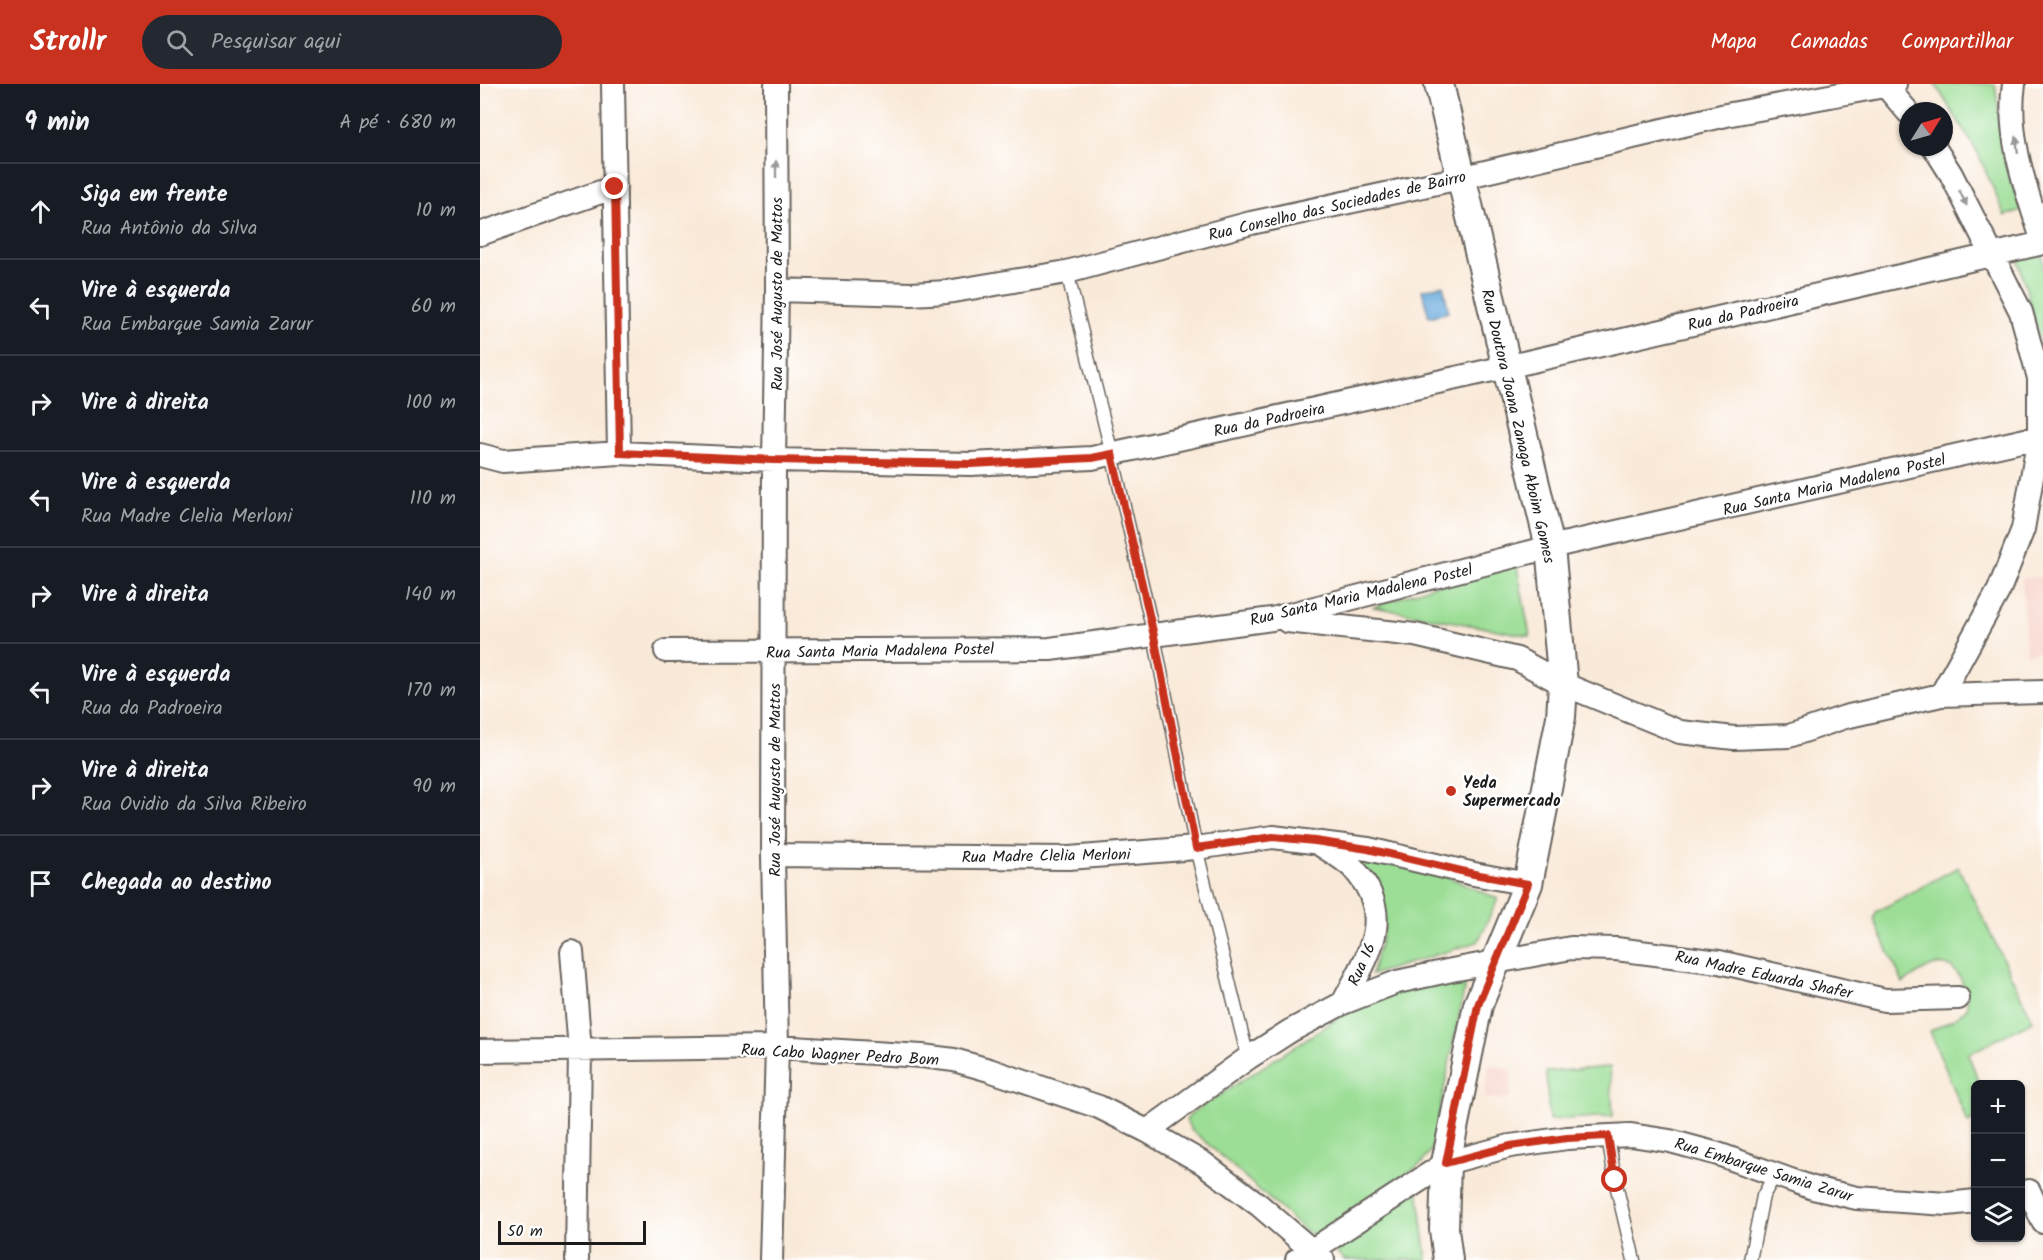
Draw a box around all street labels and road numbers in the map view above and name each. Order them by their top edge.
street label: Rua Conselho das Sociedades de Bairro [1206,165,1469,248]
street label: Rua José Augusto de Mattos [765,197,790,391]
street label: Rua Doutora Joana Zanaga Aboim Gomes [1474,287,1561,566]
street label: Rua da Padroeira [1685,289,1801,338]
street label: Rua da Padroeira [1211,396,1327,444]
street label: Rua Santa Maria Madalena Postel [1720,448,1948,523]
street label: Rua Santa Maria Madalena Postel [1247,558,1475,633]
street label: Rua Santa Maria Madalena Postel [766,637,994,666]
street label: Rua José Augusto de Mattos [763,683,788,877]
street label: Rua Madre Clelia Merloni [961,843,1132,870]
street label: Rua 16 [1342,939,1383,990]
street label: Rua Madre Eduarda Shafer [1673,944,1856,1007]
street label: Rua Cabo Wagner Pedro Bom [740,1038,940,1073]
street label: Rua Embarque Samia Zarur [1671,1131,1857,1210]

